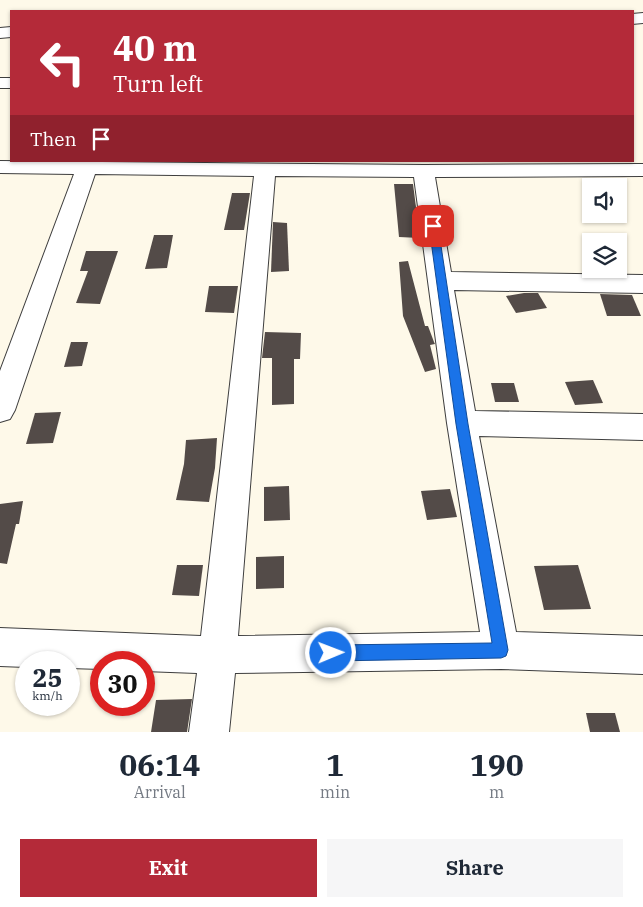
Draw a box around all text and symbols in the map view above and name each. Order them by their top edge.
text: 40 m [113,25,197,71]
icon: left [30,30,95,95]
text: Turn left [113,69,203,98]
icon: arrive [87,125,115,153]
text: Then [30,127,77,151]
map controls [582,178,627,278]
button: sound [582,178,627,223]
pin [412,205,454,247]
icon: arrive [419,212,447,240]
button: layers [582,233,627,278]
position arrow [304,626,356,678]
speed limit sign: 30 [90,651,155,716]
text: 25 [32,661,63,694]
text: km/h [32,688,63,703]
text: 06:14 [119,745,200,784]
text: 1 [326,745,344,784]
text: 190 [470,745,524,784]
text: Arrival [134,782,186,802]
text: min [320,782,350,802]
text: m [489,782,504,802]
button: Exit [20,839,317,897]
button: Share [327,839,623,897]

